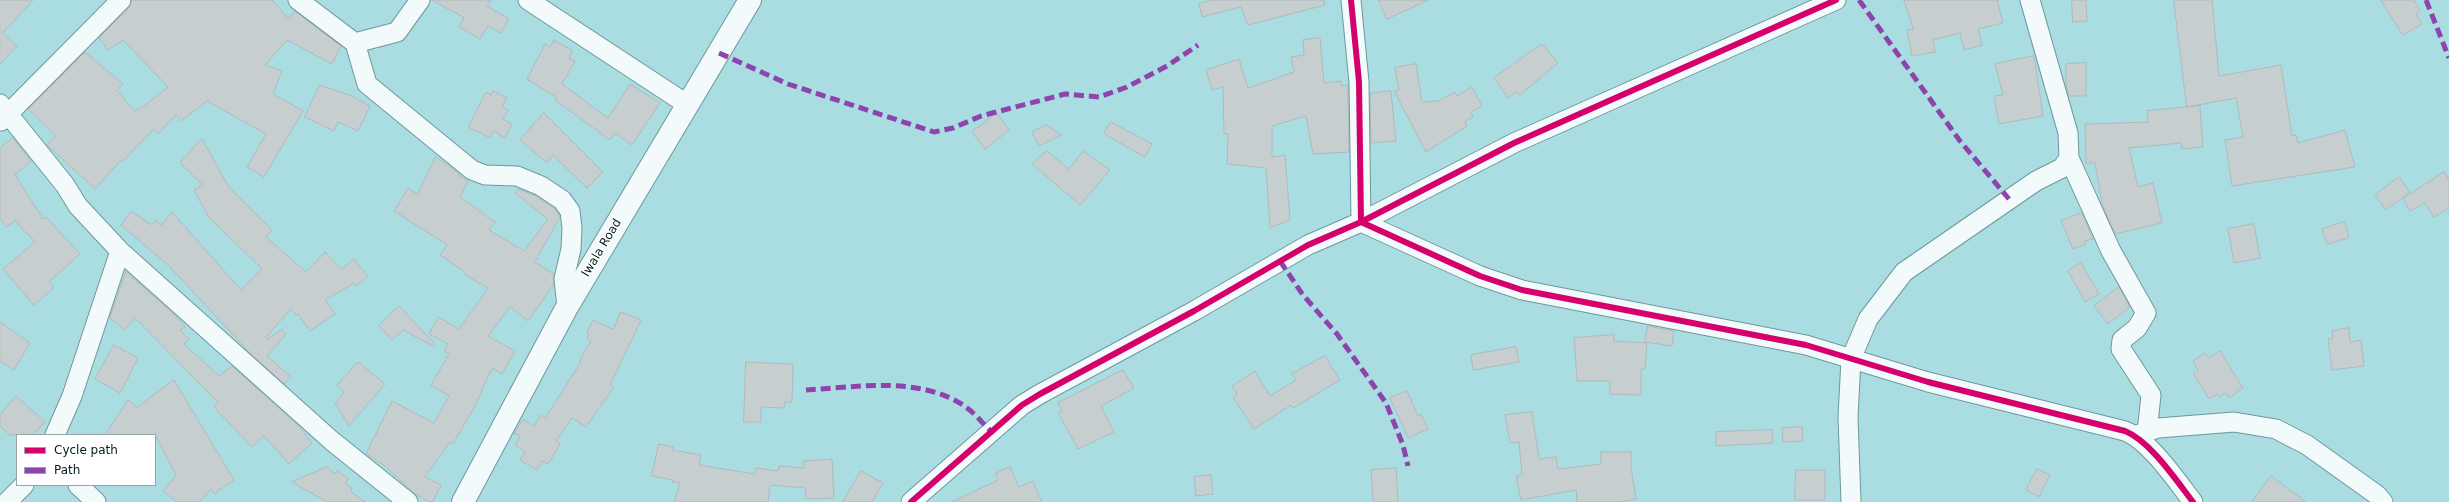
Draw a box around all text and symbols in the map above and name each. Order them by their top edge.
street label: Iwala Road [579,216,625,280]
legend [16,434,156,486]
text: Cycle path [54,443,118,457]
text: Path [54,463,80,477]

